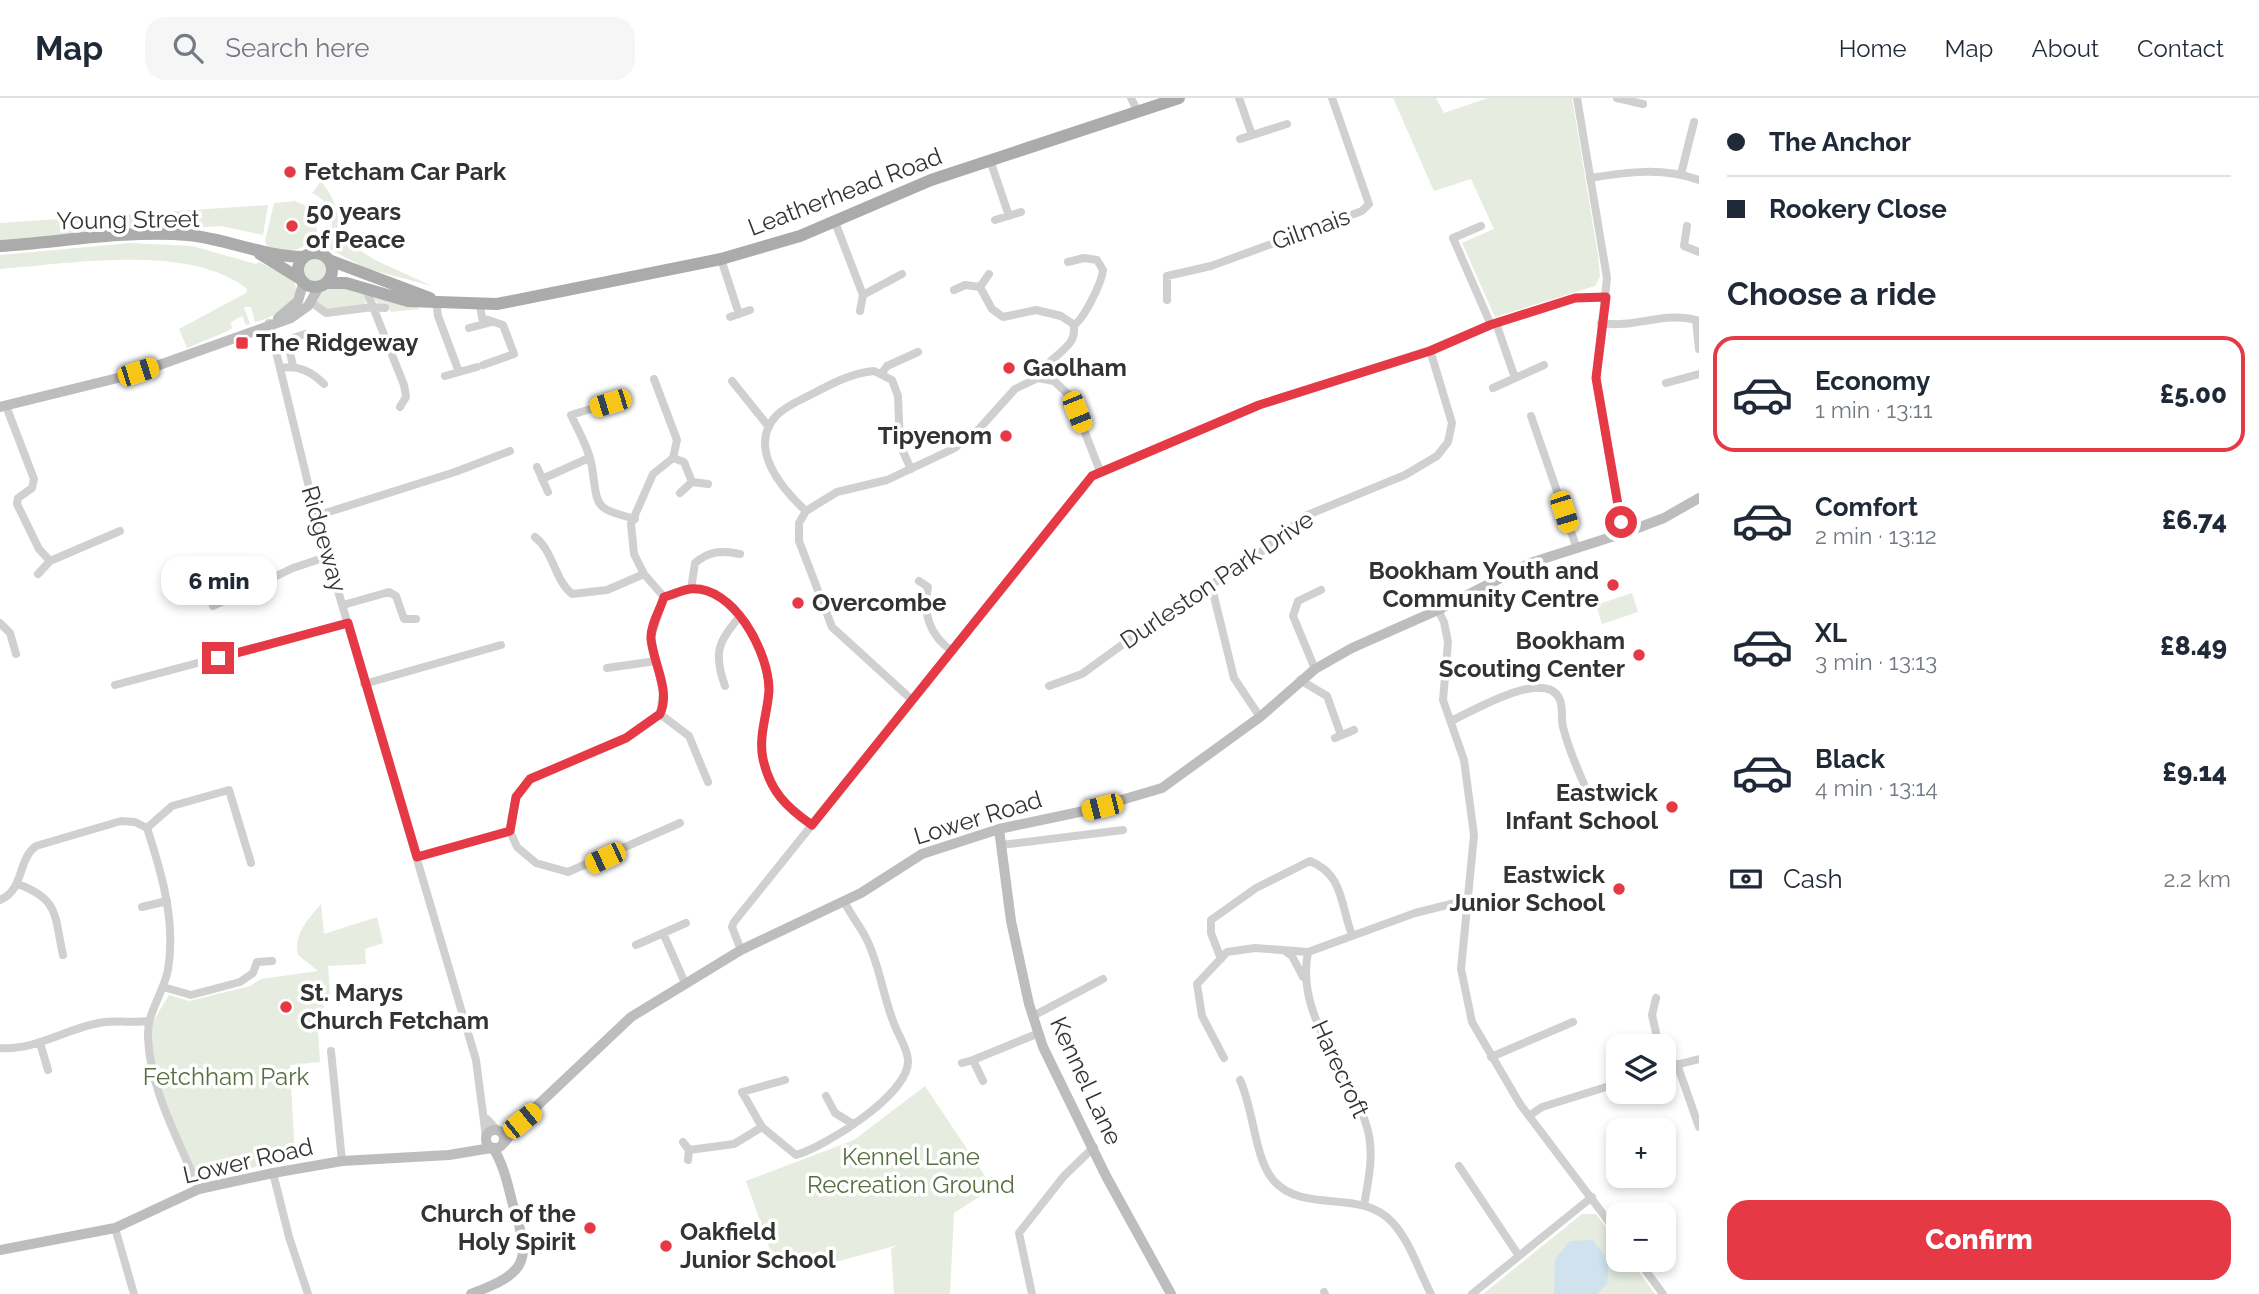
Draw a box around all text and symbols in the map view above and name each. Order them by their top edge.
search box [145,17,635,80]
text: Map [35,29,103,68]
icon: search [169,29,207,67]
text: Search here [225,33,370,63]
text: Home [1839,34,1907,63]
text: Map [1945,34,1993,63]
text: About [2031,34,2099,63]
text: Contact [2137,34,2224,63]
text: The Anchor [1769,127,1911,157]
street label: Leatherhead Road [744,141,946,242]
place label: Fetcham Car Park [304,157,507,186]
marker: Fetcham Car Park [282,164,298,180]
text: Rookery Close [1769,194,1947,224]
place label: 50 years of Peace [306,197,405,254]
street label: Gilmais [1268,201,1354,256]
street label: Young Street [56,204,200,235]
marker: 50 years of Peace [284,218,300,234]
text: Choose a ride [1727,275,1936,312]
place label: The Ridgeway [256,328,418,357]
marker: The Ridgeway [234,335,250,351]
place label: Gaolham [1023,353,1127,382]
car [115,356,162,388]
marker: Gaolham [1001,360,1017,376]
icon: car [1731,363,1794,426]
text: Economy [1815,366,1930,396]
text: £5.00 [2160,379,2227,409]
car [587,387,634,419]
car [1060,389,1095,435]
text: 1 min · 13:11 [1815,396,1932,423]
place label: Tipyenom [878,421,992,450]
marker: Tipyenom [998,428,1014,444]
street label: Ridgeway [295,482,353,595]
car [1548,489,1581,535]
icon: car [1731,489,1794,552]
text: Comfort [1815,492,1918,522]
street label: Durleston Park Drive [1115,504,1319,655]
text: £6.74 [2162,505,2227,535]
route start [1605,506,1637,538]
text: 2 min · 13:12 [1815,522,1937,549]
callout: 6 min [160,556,276,606]
place label: Bookham Youth and Community Centre [1369,556,1599,613]
text: 6 min [188,567,250,594]
marker: Bookham Youth and Community Centre [1605,577,1621,593]
place label: Overcombe [812,588,946,617]
marker: Overcombe [790,595,806,611]
icon: car [1731,615,1794,678]
text: XL [1815,618,1847,648]
place label: Bookham Scouting Center [1439,626,1625,683]
text: £8.49 [2160,631,2227,661]
route end [202,642,234,674]
marker: Bookham Scouting Center [1631,647,1647,663]
text: 3 min · 13:13 [1815,648,1937,675]
icon: car [1731,741,1794,804]
text: Black [1815,744,1885,774]
text: £9.14 [2162,757,2227,787]
text: 4 min · 13:14 [1815,774,1938,801]
place label: Eastwick Infant School [1505,778,1659,835]
street label: Lower Road [910,784,1045,851]
car [1080,792,1125,822]
marker: Eastwick Infant School [1664,799,1680,815]
car [582,840,629,876]
place label: Eastwick Junior School [1449,860,1606,917]
icon: cash [1727,860,1765,898]
text: Cash [1783,864,1843,894]
text: 2.2 km [2163,865,2231,892]
marker: Eastwick Junior School [1611,881,1627,897]
place label: St. Marys Church Fetcham [300,978,489,1035]
marker: St. Marys Church Fetcham [278,999,294,1015]
street label: Kennel Lane [1044,1012,1129,1149]
street label: Harecroft [1305,1016,1376,1122]
map controls [1606,1034,1676,1272]
button: layers [1606,1034,1676,1104]
park label: Fetchham Park [143,1062,310,1091]
car [500,1100,545,1142]
button: + [1606,1118,1676,1188]
street label: Lower Road [180,1132,316,1190]
park label: Kennel Lane Recreation Ground [807,1142,1015,1199]
place label: Church of the Holy Spirit [421,1199,576,1256]
button: Confirm [1727,1200,2231,1280]
button: − [1606,1202,1676,1272]
place label: Oakfield Junior School [680,1217,836,1274]
marker: Church of the Holy Spirit [582,1220,598,1236]
marker: Oakfield Junior School [658,1238,674,1254]

